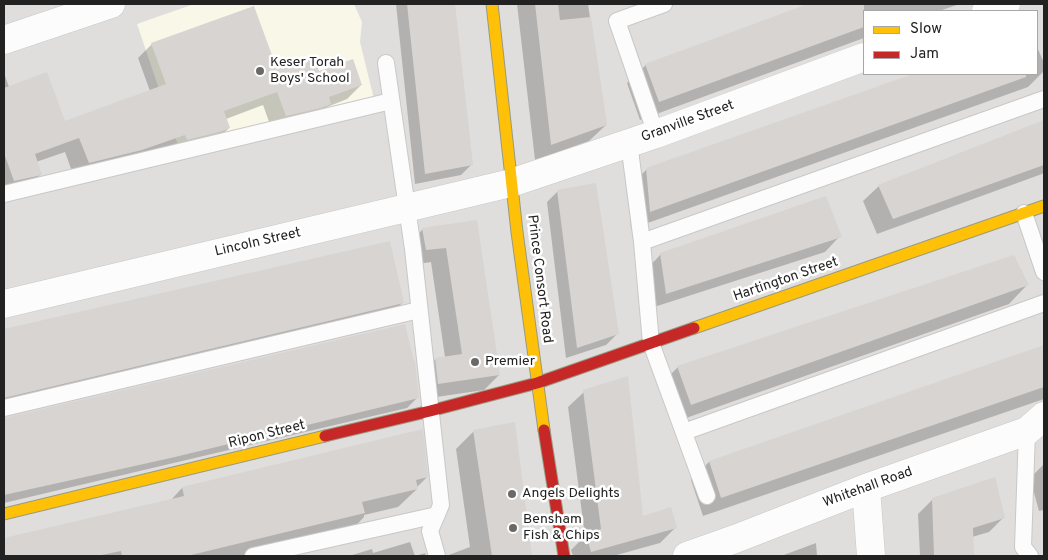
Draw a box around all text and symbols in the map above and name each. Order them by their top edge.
legend [863,10,1038,75]
text: Slow [910,20,942,39]
text: Jam [910,45,939,64]
place label: Keser Torah Boys' School [270,55,350,88]
marker: Keser Torah Boys' School [254,65,266,77]
street label: Granville Street [639,97,737,147]
street label: Prince Consort Road [523,214,555,344]
street label: Lincoln Street [213,225,303,261]
street label: Hartington Street [731,254,841,306]
place label: Premier [485,354,535,370]
marker: Premier [469,356,481,368]
street label: Ripon Street [227,417,307,453]
street label: Whitehall Road [821,464,915,512]
place label: Angels Delights [522,486,620,502]
marker: Angels Delights [506,488,518,500]
place label: Bensham Fish & Chips [523,512,600,544]
marker: Bensham Fish & Chips [507,522,519,534]

